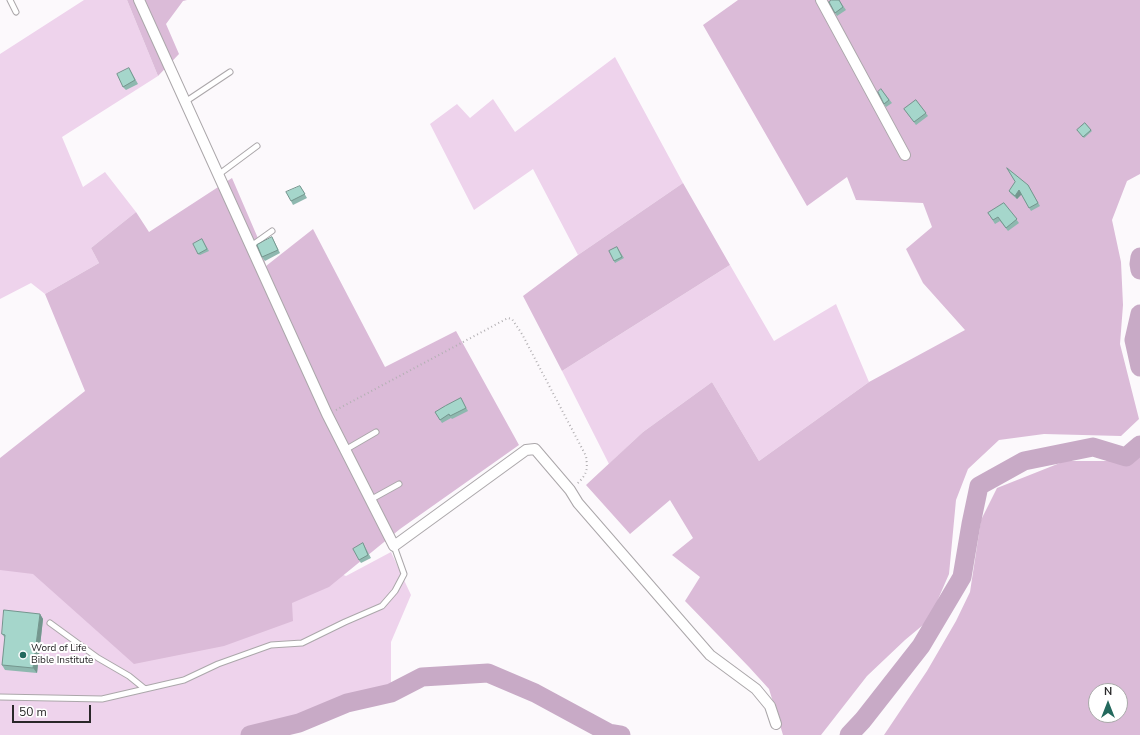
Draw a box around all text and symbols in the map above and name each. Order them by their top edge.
place label: Word of Life Bible Institute [31,643,93,666]
marker: Word of Life Bible Institute [18,650,28,660]
north arrow [1088,683,1128,723]
text: N [1104,684,1112,699]
scale bar [14,697,93,723]
text: 50 m [19,704,47,720]

